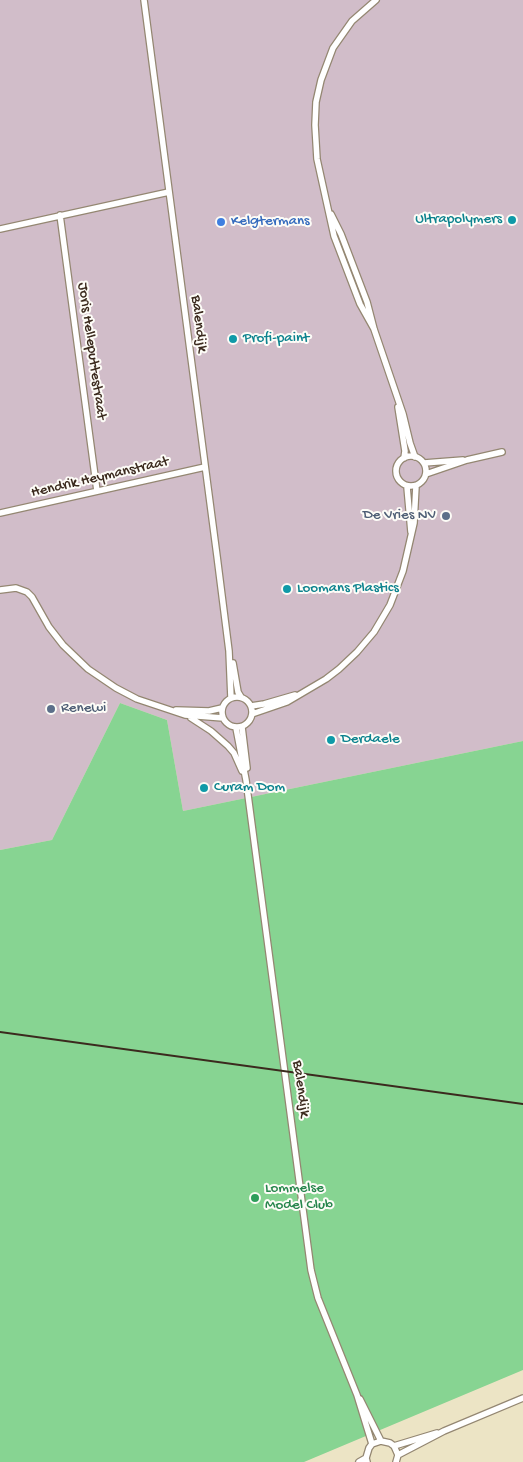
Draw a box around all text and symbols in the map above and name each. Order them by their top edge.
place label: Ultrapolymers [415,211,502,229]
place label: Kelgtermans [231,213,310,231]
marker: Ultrapolymers [506,214,518,226]
marker: Kelgtermans [215,216,227,228]
street label: Joris Helleputtestraat [72,281,110,421]
street label: Balendijk [186,294,210,354]
place label: Profi-paint [243,330,309,348]
marker: Profi-paint [227,333,239,345]
street label: Hendrik Heymanstraat [30,453,170,503]
place label: De Vries NV [363,507,436,525]
marker: De Vries NV [440,510,452,522]
place label: Loomans Plastics [297,580,399,598]
marker: Loomans Plastics [281,583,293,595]
place label: Renewi [61,700,106,718]
marker: Renewi [45,703,57,715]
place label: Derdaele [341,731,400,749]
marker: Derdaele [325,734,337,746]
place label: Curam Dom [214,779,285,797]
marker: Curam Dom [198,782,210,794]
street label: Balendijk [287,1059,313,1119]
place label: Lommelse Model Club [265,1180,333,1215]
marker: Lommelse Model Club [249,1192,261,1204]

